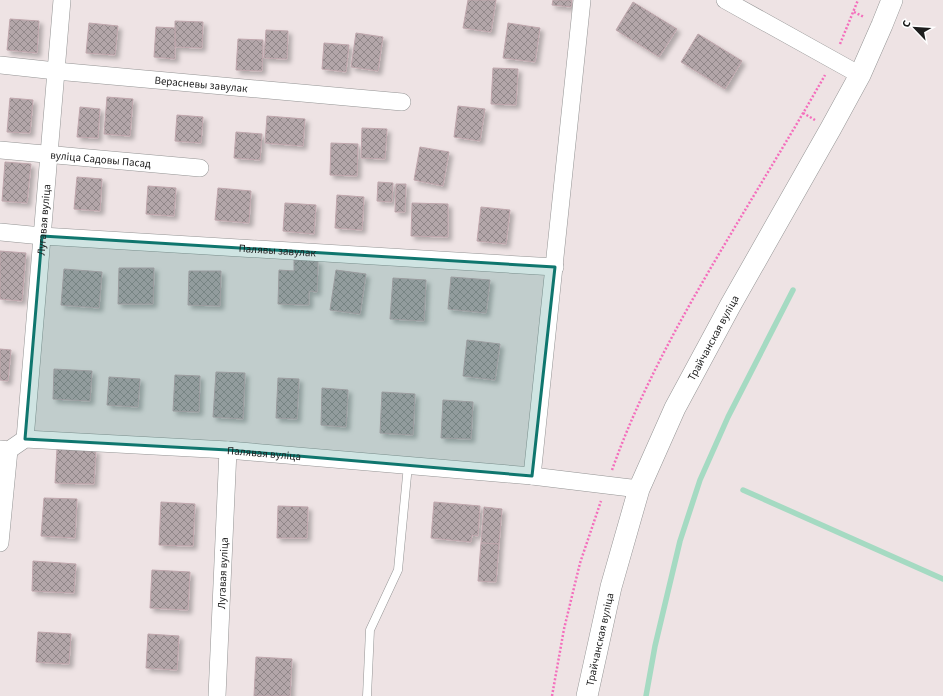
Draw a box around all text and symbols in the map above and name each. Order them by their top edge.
north arrow [895,8,935,48]
text: С [898,17,915,30]
street label: Верасневы завулак [154,72,249,96]
street label: вуліца Садовы Пасад [50,147,152,171]
street label: Лугавая вуліца [33,183,54,256]
street label: Палявы завулак [238,240,317,260]
street label: Трайчанская вуліца [684,292,742,383]
street label: Палявая вуліца [227,442,302,464]
street label: Лугавая вуліца [213,537,232,609]
street label: Трайчанская вуліца [582,591,617,687]

